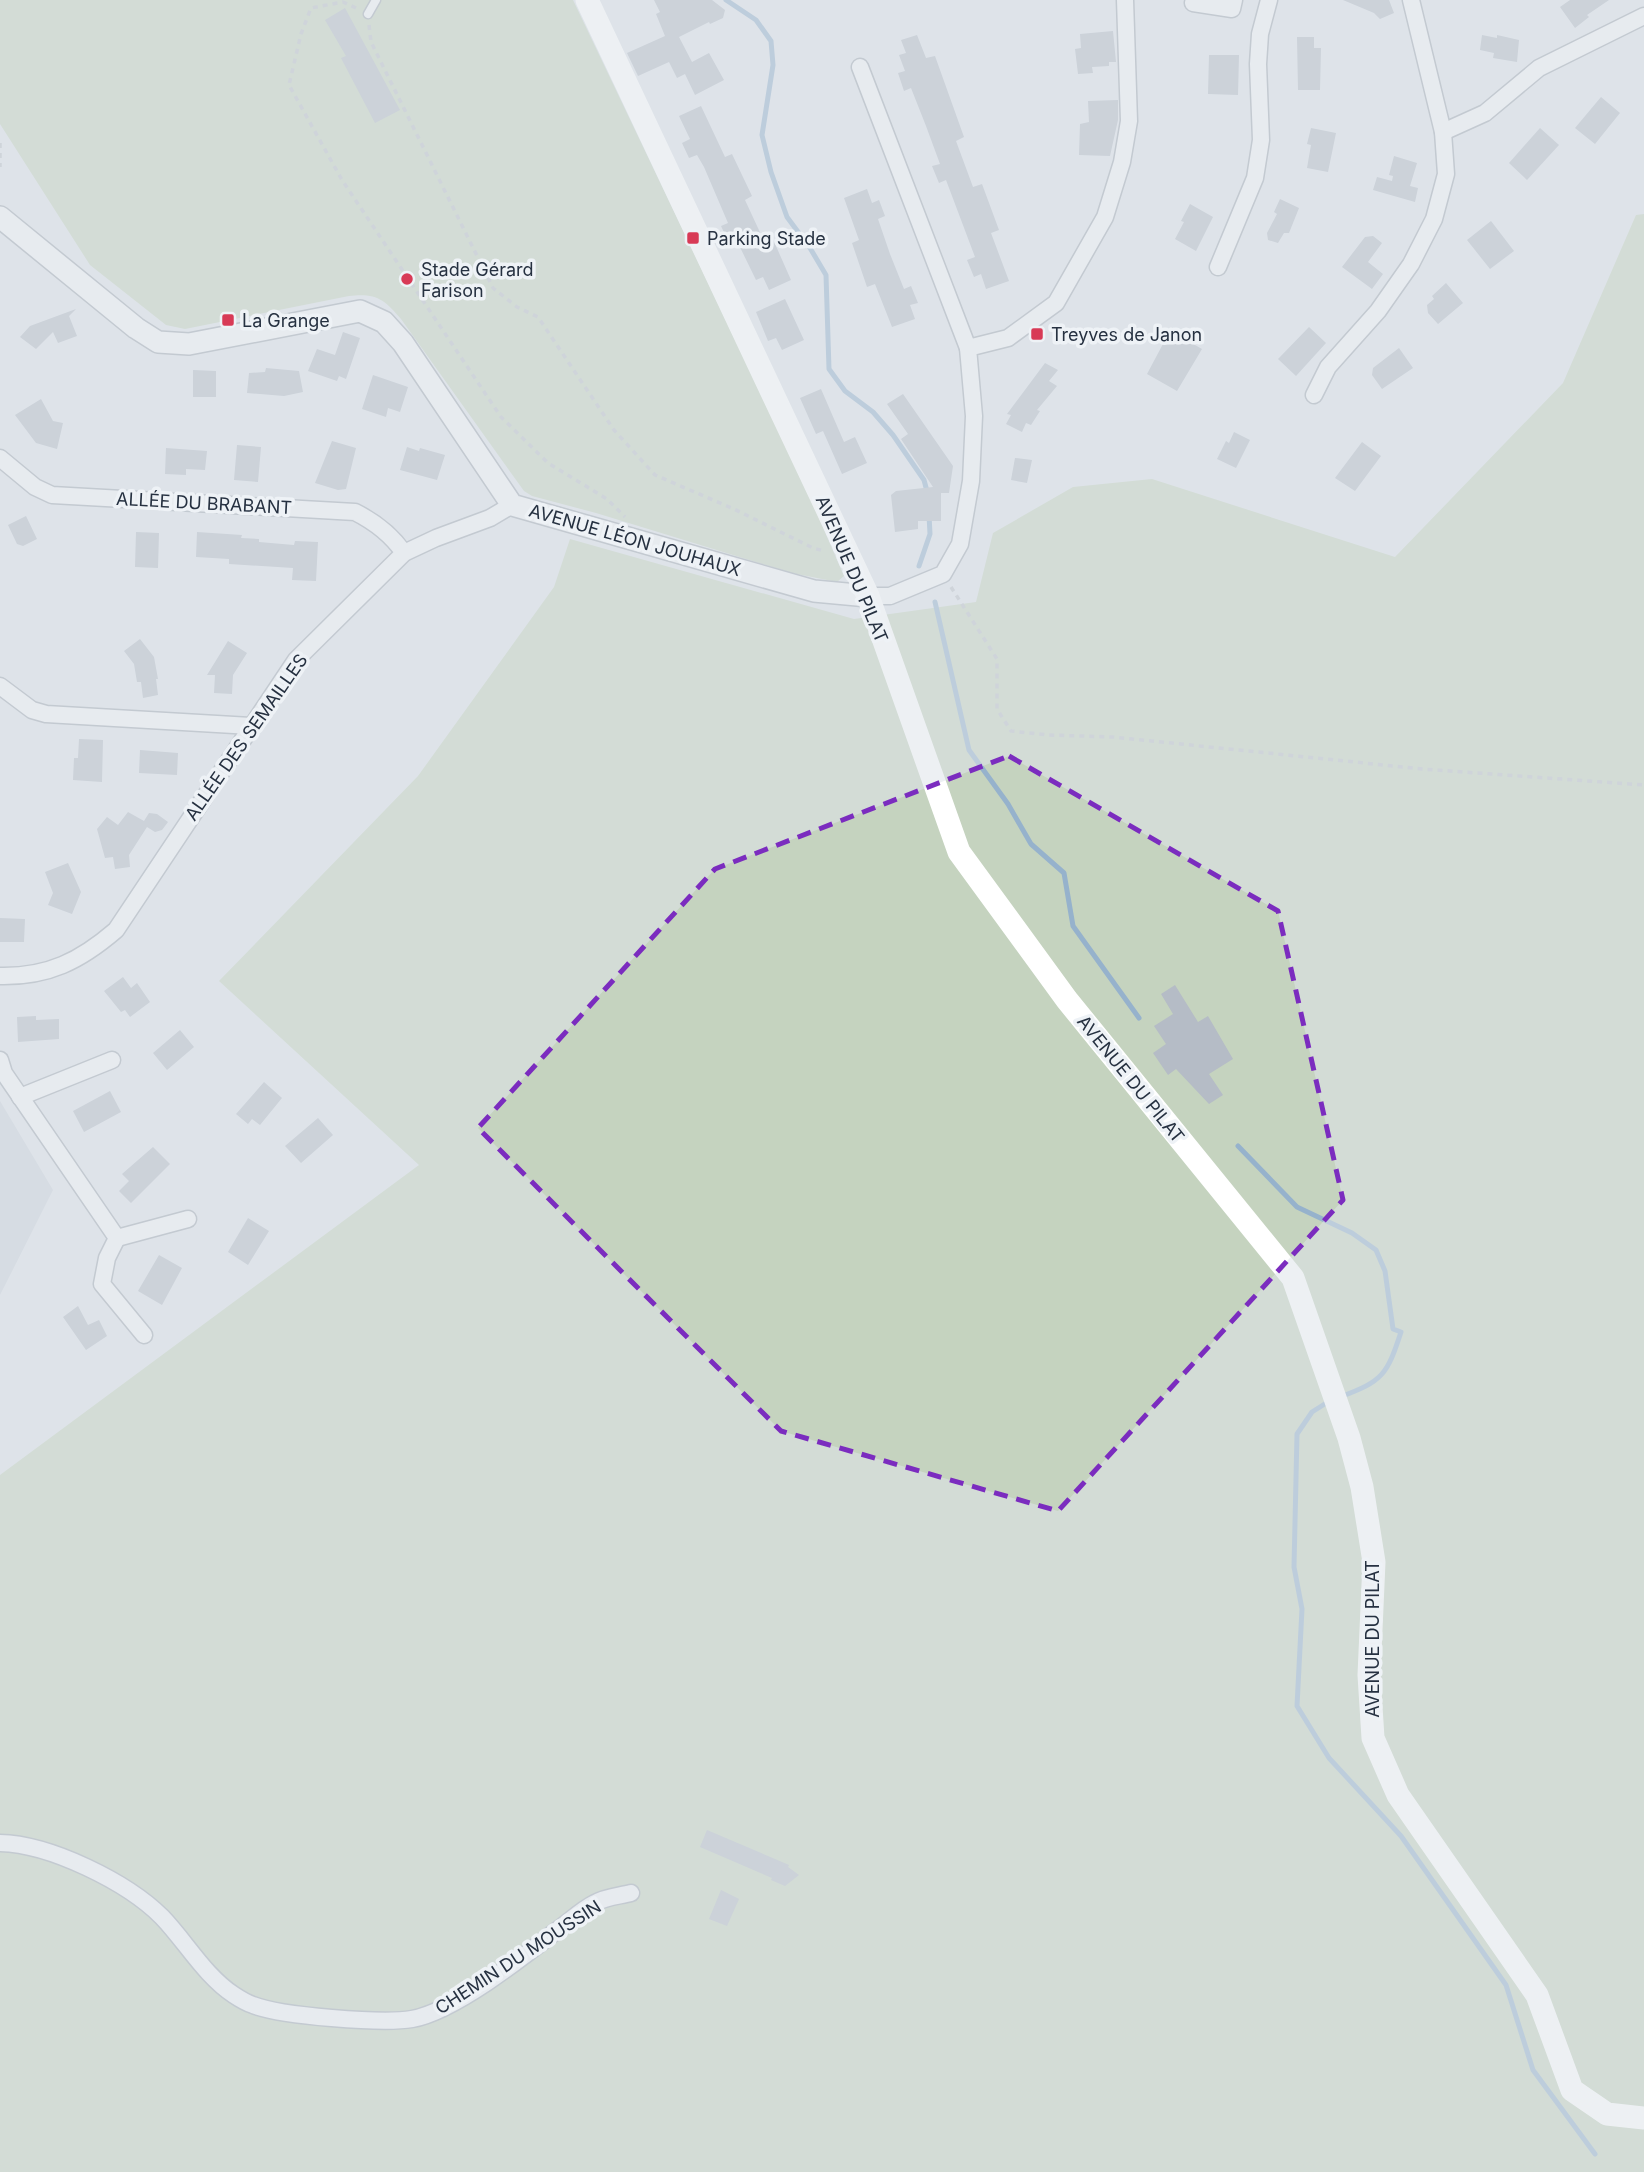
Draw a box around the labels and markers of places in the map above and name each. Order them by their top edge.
place label: Parking Stade [707,228,826,249]
marker: Parking Stade [685,230,701,246]
place label: Stade Gérard Farison [421,259,534,301]
marker: Stade Gérard Farison [399,271,415,287]
place label: La Grange [242,310,330,331]
marker: La Grange [220,312,236,328]
place label: Treyves de Janon [1051,324,1202,345]
marker: Treyves de Janon [1029,326,1045,342]

